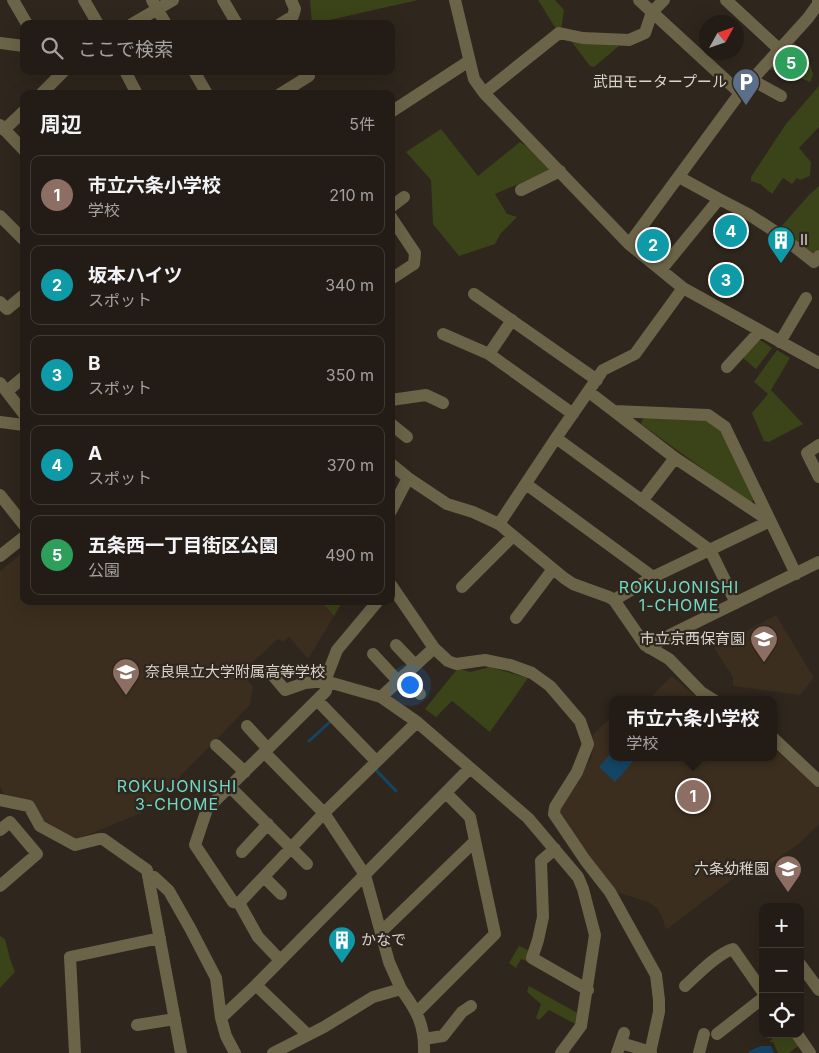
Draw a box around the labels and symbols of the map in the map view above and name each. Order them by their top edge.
north arrow [699,15,744,60]
pin: 5 [775,44,807,82]
parking icon: 武田モータープール [731,67,761,106]
place label: 武田モータープール [593,72,727,91]
pin: 4 [715,212,747,250]
building icon: II [766,225,796,264]
pin: 2 [637,226,669,264]
place label: II [800,230,808,249]
pin: 3 [710,261,742,299]
district label: ROKUJONISHI 1-CHOME [619,577,739,615]
school or university icon: 市立京西保育園 [749,624,779,663]
place label: 市立京西保育園 [640,629,745,648]
school or university icon: 奈良県立大学附属高等学校 [111,657,141,696]
place label: 奈良県立大学附属高等学校 [145,662,325,681]
your location [397,672,423,698]
district label: ROKUJONISHI 3-CHOME [117,776,237,814]
pin: 1 [677,777,709,815]
school or university icon: 六条幼稚園 [773,854,803,893]
place label: 六条幼稚園 [694,859,769,878]
building icon: かなで [327,925,357,964]
place label: かなで [361,930,406,949]

